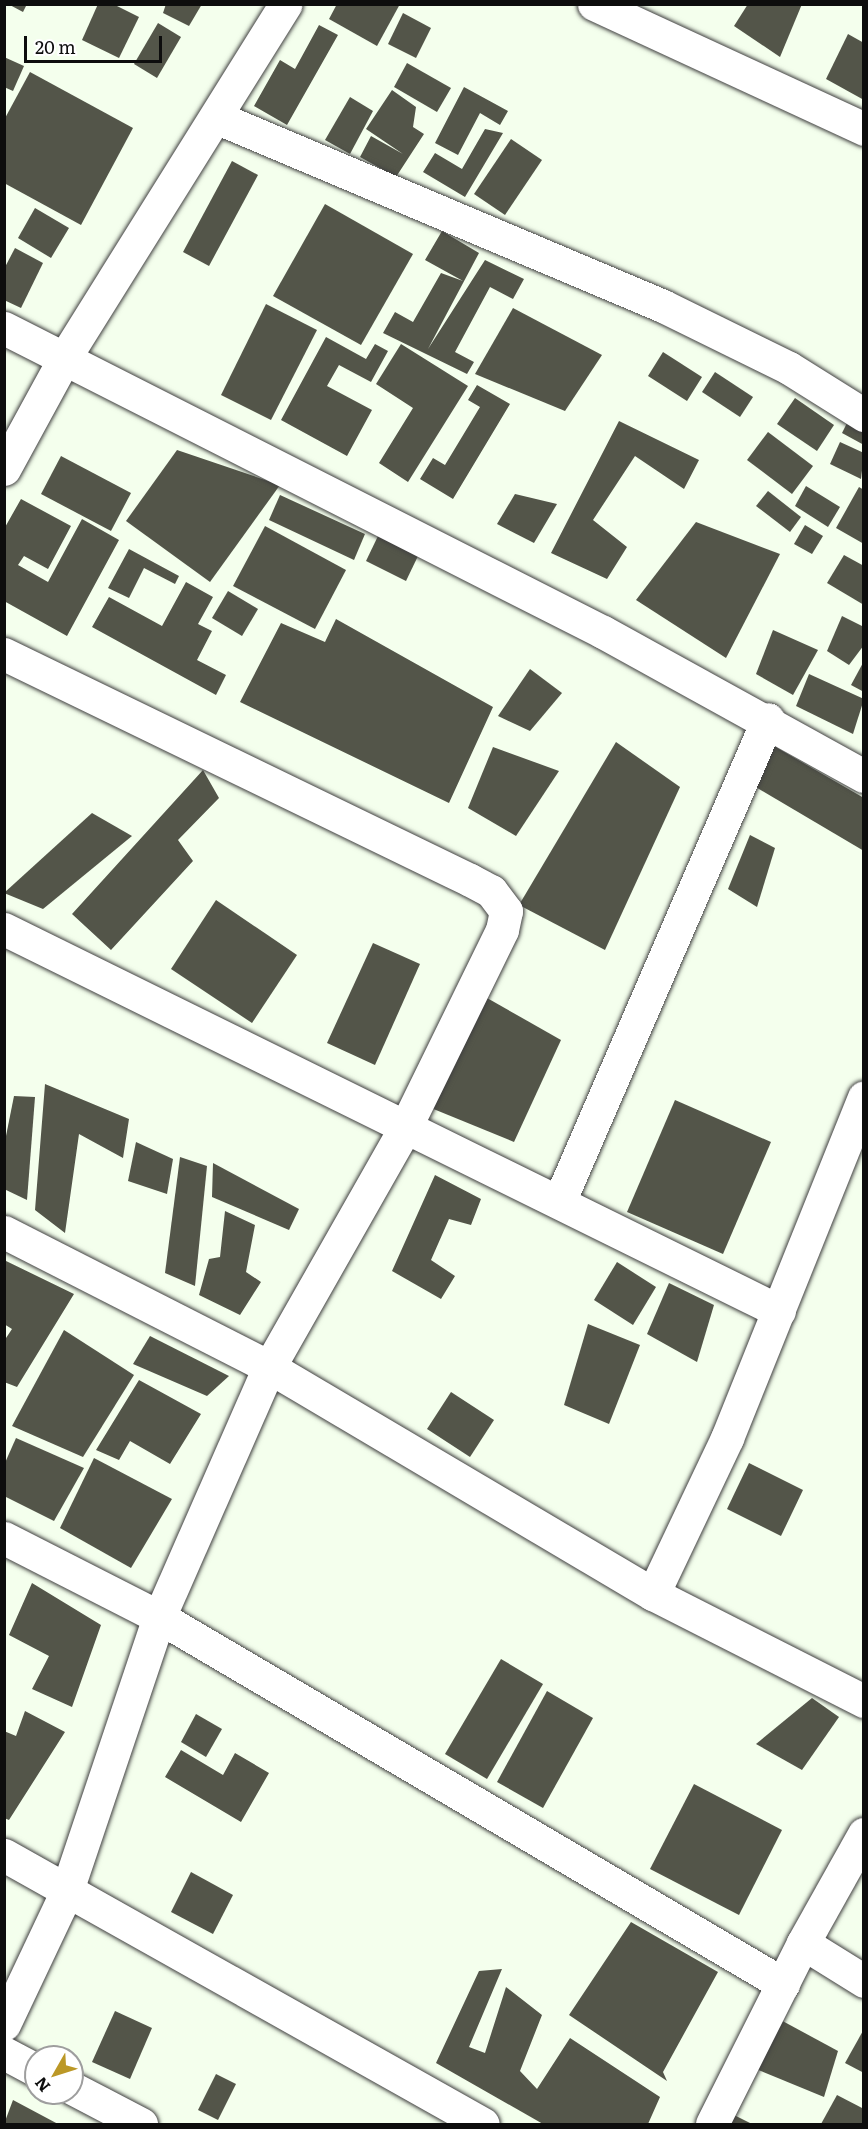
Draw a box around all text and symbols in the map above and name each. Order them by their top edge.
scale bar [27,24,165,62]
text: 20 m [35,33,76,60]
north arrow [24,2045,84,2105]
text: N [28,2072,55,2098]

